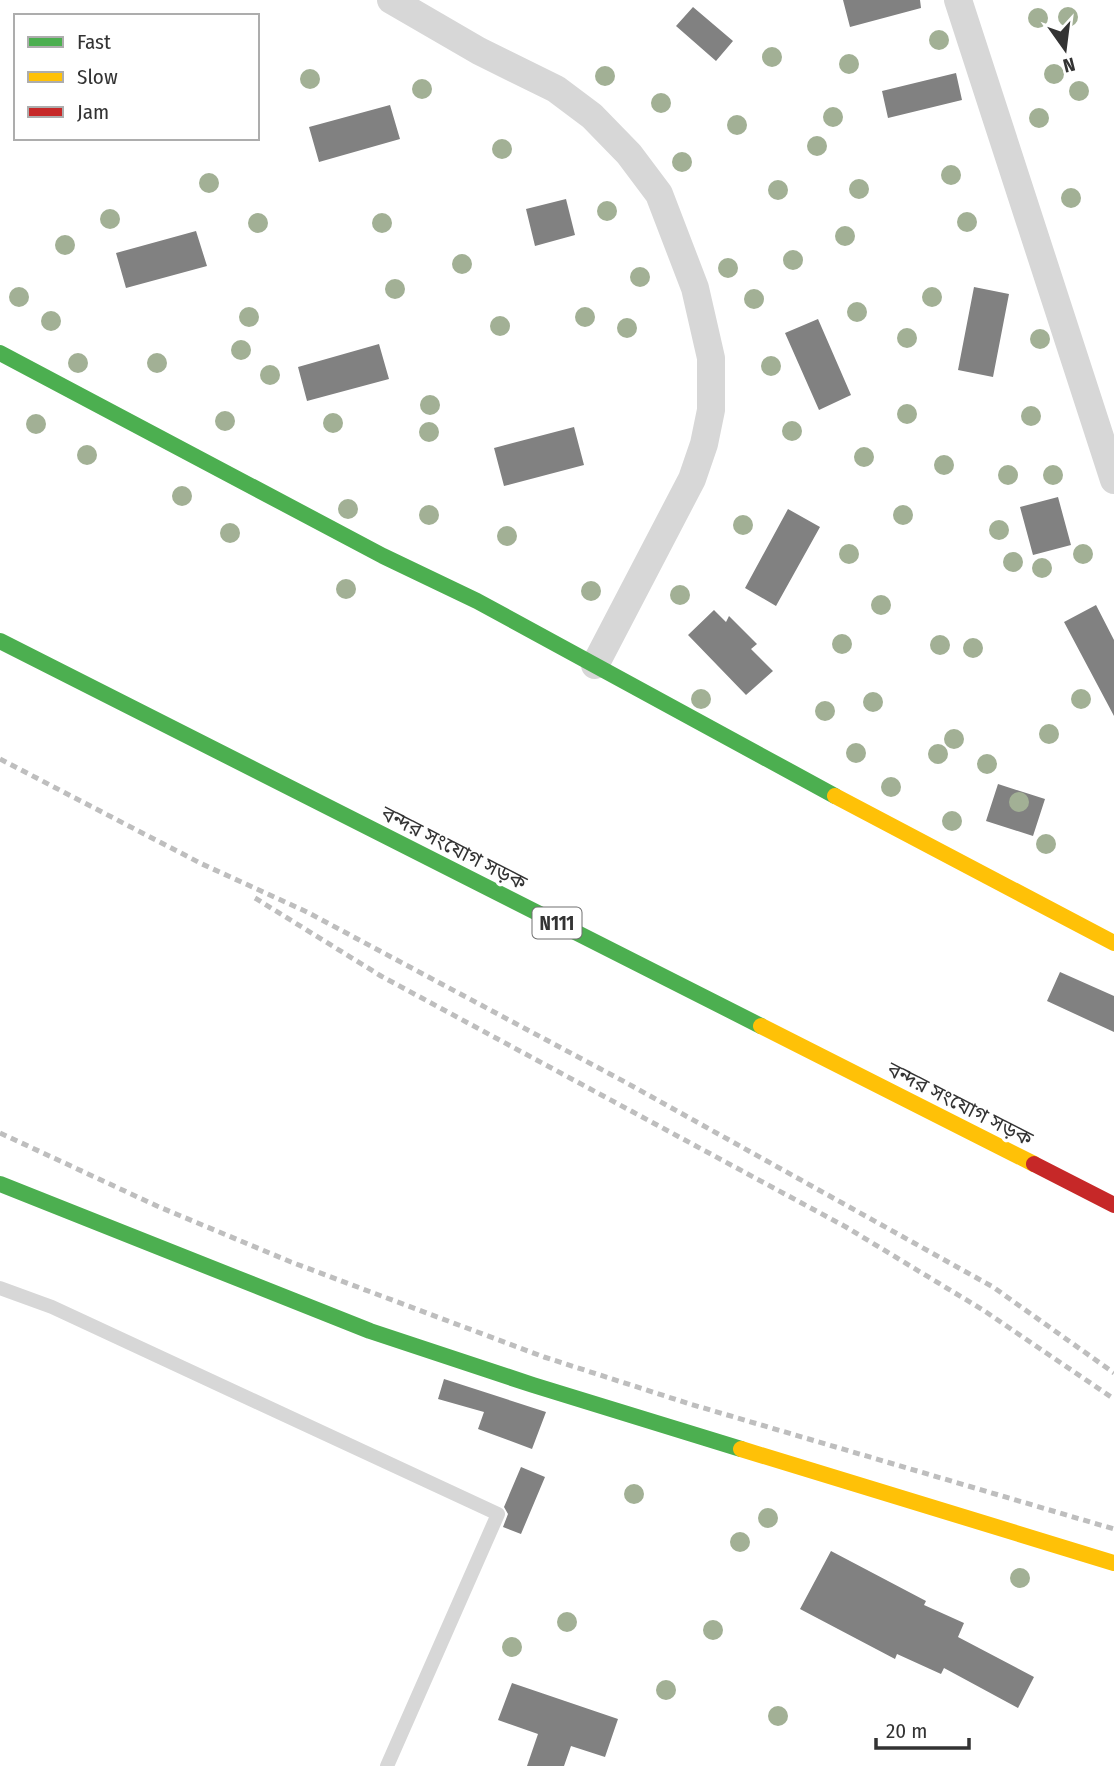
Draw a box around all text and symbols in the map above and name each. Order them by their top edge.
legend [14,14,259,140]
north arrow [1030,14,1100,84]
text: Fast [77,29,111,55]
text: N [1061,52,1077,78]
text: Slow [77,64,118,90]
text: Jam [77,99,109,125]
street label: বন্দর সংযোগ সড়ক [376,800,532,896]
road number: N111 [532,908,582,939]
street label: বন্দর সংযোগ সড়ক [882,1056,1038,1152]
scale bar [876,1706,969,1750]
text: 20 m [886,1718,927,1744]

